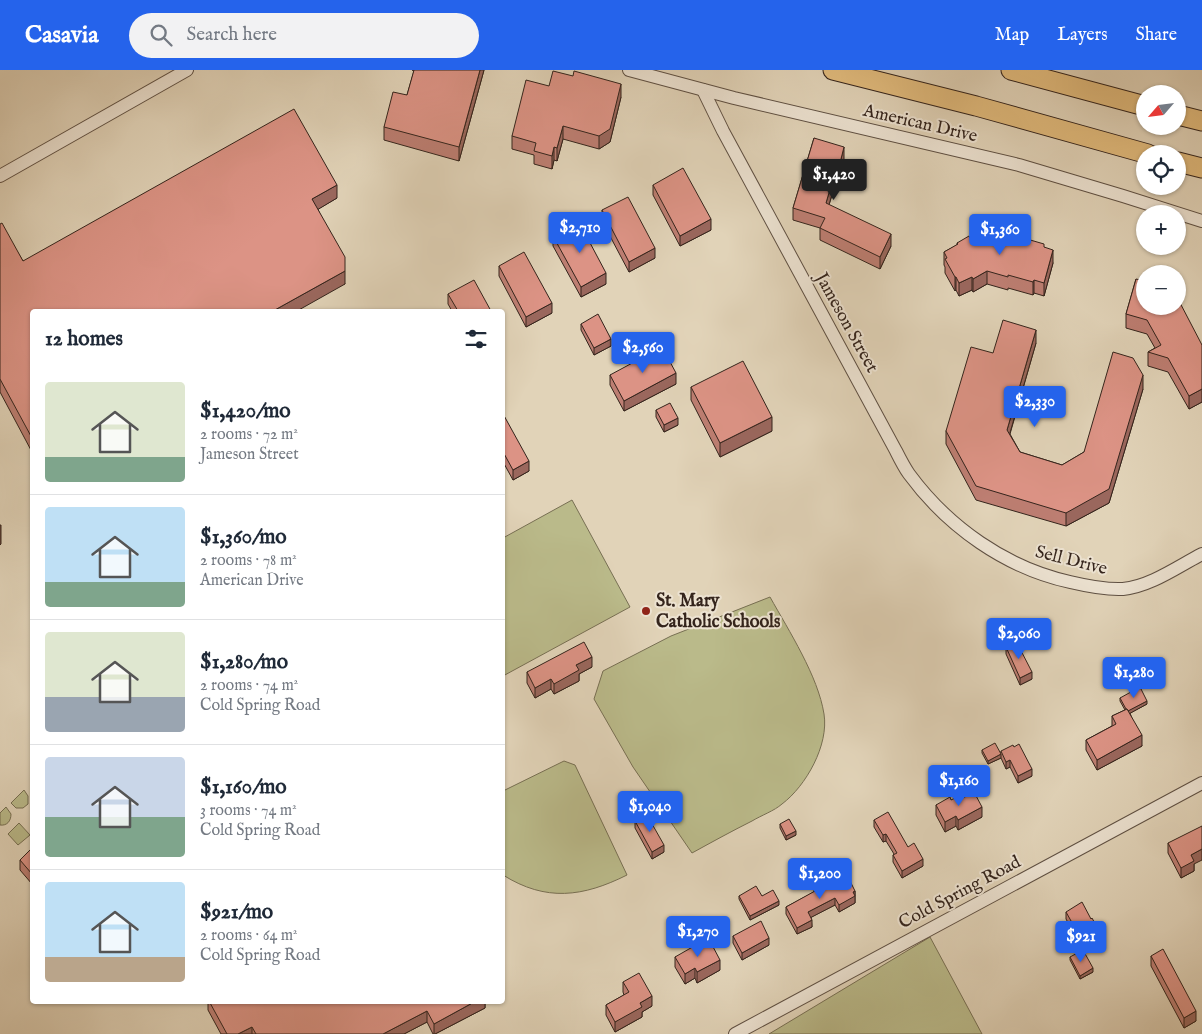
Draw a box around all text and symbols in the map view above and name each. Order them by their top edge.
search box [129,13,479,58]
text: Casavia [25,20,99,51]
icon: search [147,21,175,49]
text: Search here [187,23,277,47]
text: Map [995,24,1029,47]
text: Layers [1057,24,1108,47]
text: Share [1136,24,1177,47]
north arrow [1136,85,1186,135]
map controls [1136,85,1186,315]
street label: American Drive [860,99,979,148]
button: locate [1136,145,1186,195]
pin: $1,420 [793,158,875,201]
text: $1,420 [813,165,855,185]
button: + [1136,205,1186,255]
pin: $2,710 [539,212,621,254]
pin: $1,360 [959,214,1041,256]
text: $2,710 [559,218,601,238]
text: $1,360 [980,220,1020,240]
button: − [1136,265,1186,315]
street label: Jameson Street [808,267,883,377]
icon: filters [462,325,490,353]
text: 12 homes [45,326,123,353]
pin: $2,560 [602,332,684,374]
text: $2,560 [623,338,663,358]
pin: $2,330 [994,386,1076,428]
text: $2,330 [1015,392,1055,412]
text: $1,420/mo [200,398,291,425]
icon: home [85,402,145,462]
text: 2 rooms · 72 m² [200,425,298,445]
text: Jameson Street [200,445,299,465]
text: $1,360/mo [200,524,287,551]
icon: home [85,527,145,587]
street label: Sell Drive [1033,541,1109,581]
text: 2 rooms · 78 m² [200,551,297,571]
text: American Drive [200,571,304,591]
place label: St. Mary Catholic Schools [656,590,781,634]
marker: St. Mary Catholic Schools [640,605,652,617]
pin: $2,060 [978,618,1060,660]
text: $2,060 [997,624,1041,644]
text: $1,280/mo [200,649,288,676]
icon: home [85,652,145,712]
pin: $1,280 [1093,656,1175,699]
text: $1,280 [1114,663,1154,683]
text: 2 rooms · 74 m² [200,676,298,696]
text: Cold Spring Road [200,696,320,716]
pin: $1,160 [918,764,1000,807]
text: $1,160 [939,771,979,791]
text: $1,160/mo [200,774,287,801]
icon: home [85,777,145,837]
pin: $1,040 [609,790,691,833]
text: $1,040 [629,797,671,817]
text: 3 rooms · 74 m² [200,801,297,821]
text: Cold Spring Road [200,821,320,841]
street label: Cold Spring Road [895,851,1025,935]
pin: $1,200 [779,858,861,900]
text: $1,200 [799,864,841,884]
text: $921/mo [200,899,273,926]
icon: home [85,902,145,962]
pin: $1,270 [657,916,739,958]
pin: $921 [1051,920,1111,963]
text: $1,270 [677,922,719,942]
text: 2 rooms · 64 m² [200,926,298,946]
text: $921 [1066,927,1096,947]
text: Cold Spring Road [200,946,320,966]

